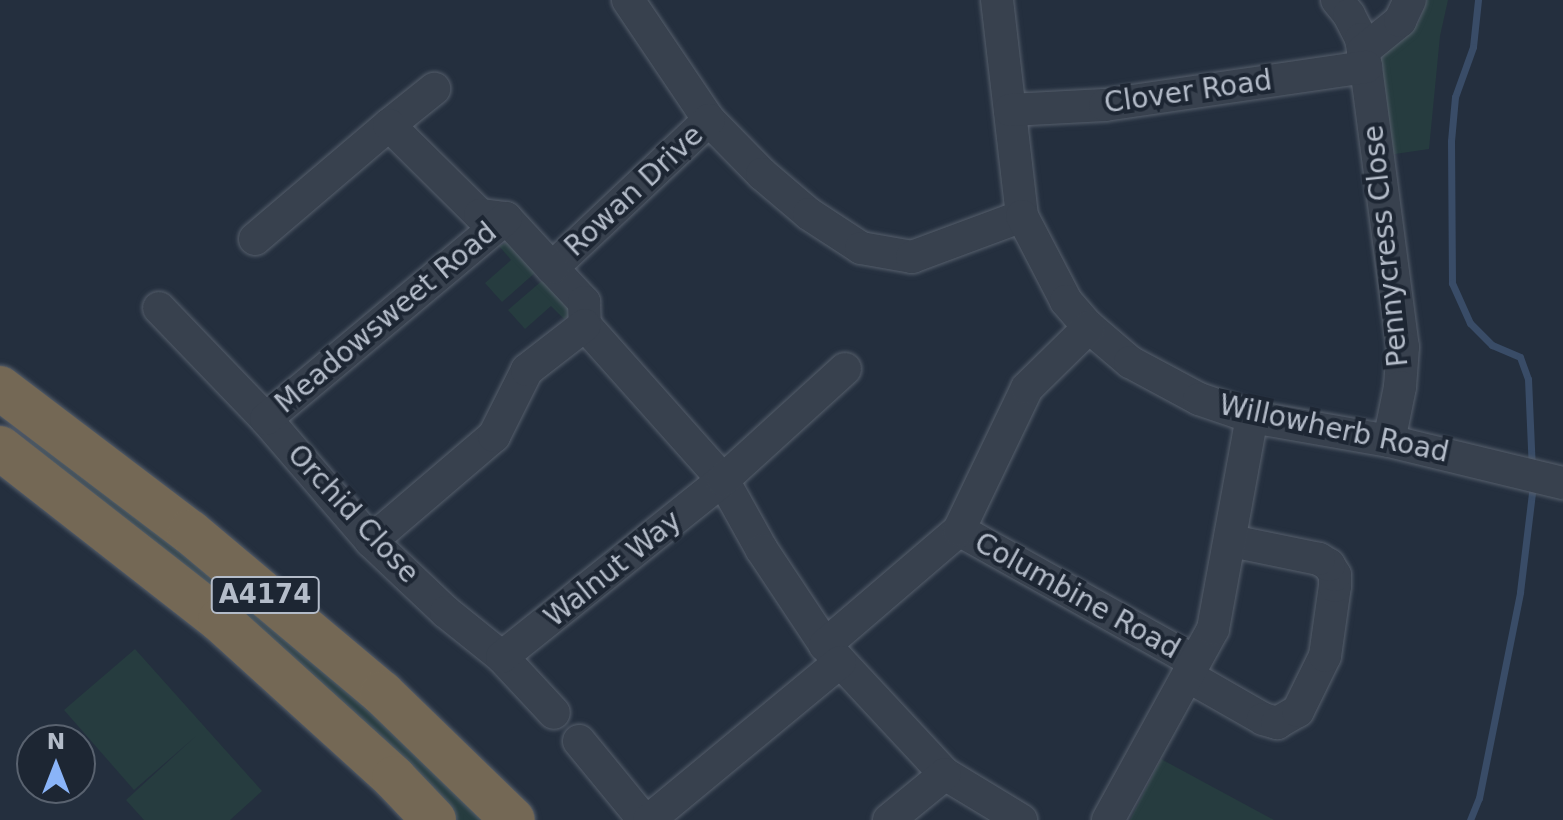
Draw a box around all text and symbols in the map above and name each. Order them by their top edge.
street label: Clover Road [1102,64,1274,120]
street label: Rowan Drive [558,118,710,264]
street label: Pennycress Close [1357,123,1415,369]
street label: Meadowsweet Road [269,216,503,420]
street label: Willowherb Road [1216,388,1452,470]
street label: Orchid Close [280,438,426,590]
street label: Walnut Way [538,504,688,634]
street label: Columbine Road [969,526,1185,666]
road number: A4174 [209,573,321,617]
north arrow [16,724,96,804]
text: N [47,729,65,754]

